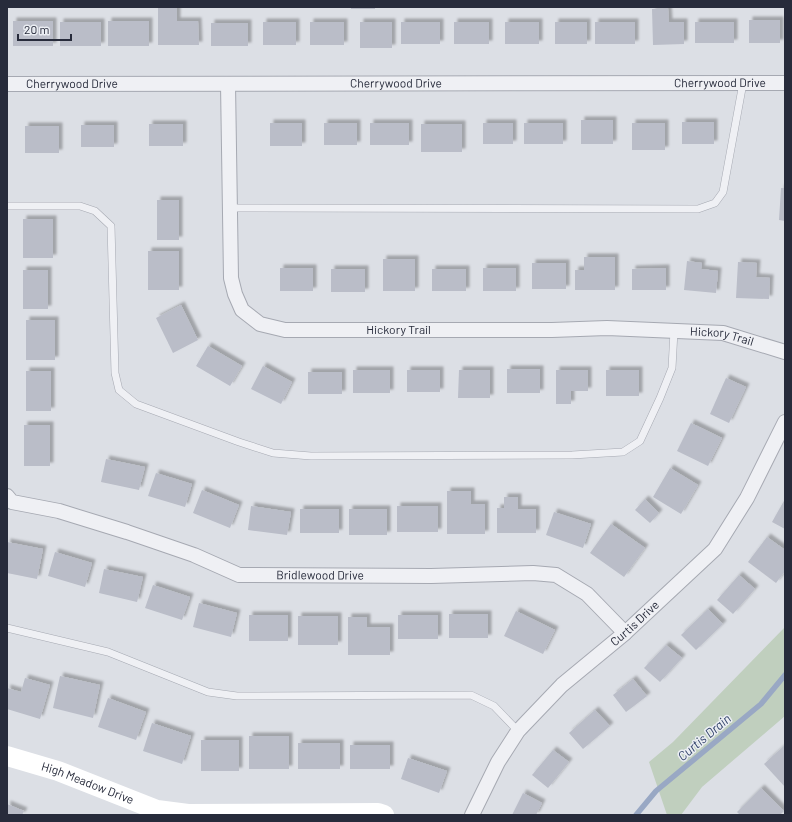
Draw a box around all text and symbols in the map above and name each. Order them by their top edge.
scale bar [18,16,71,42]
text: 20 m [24,22,50,36]
street label: Cherrywood Drive [350,75,442,90]
street label: Cherrywood Drive [674,75,766,89]
street label: Cherrywood Drive [26,76,118,90]
street label: Hickory Trail [366,322,431,336]
street label: Hickory Trail [690,324,756,348]
street label: Bridlewood Drive [276,567,364,582]
street label: Curtis Drive [607,597,661,648]
water label: Curtis Drain [674,710,734,764]
street label: High Meadow Drive [40,758,136,806]

